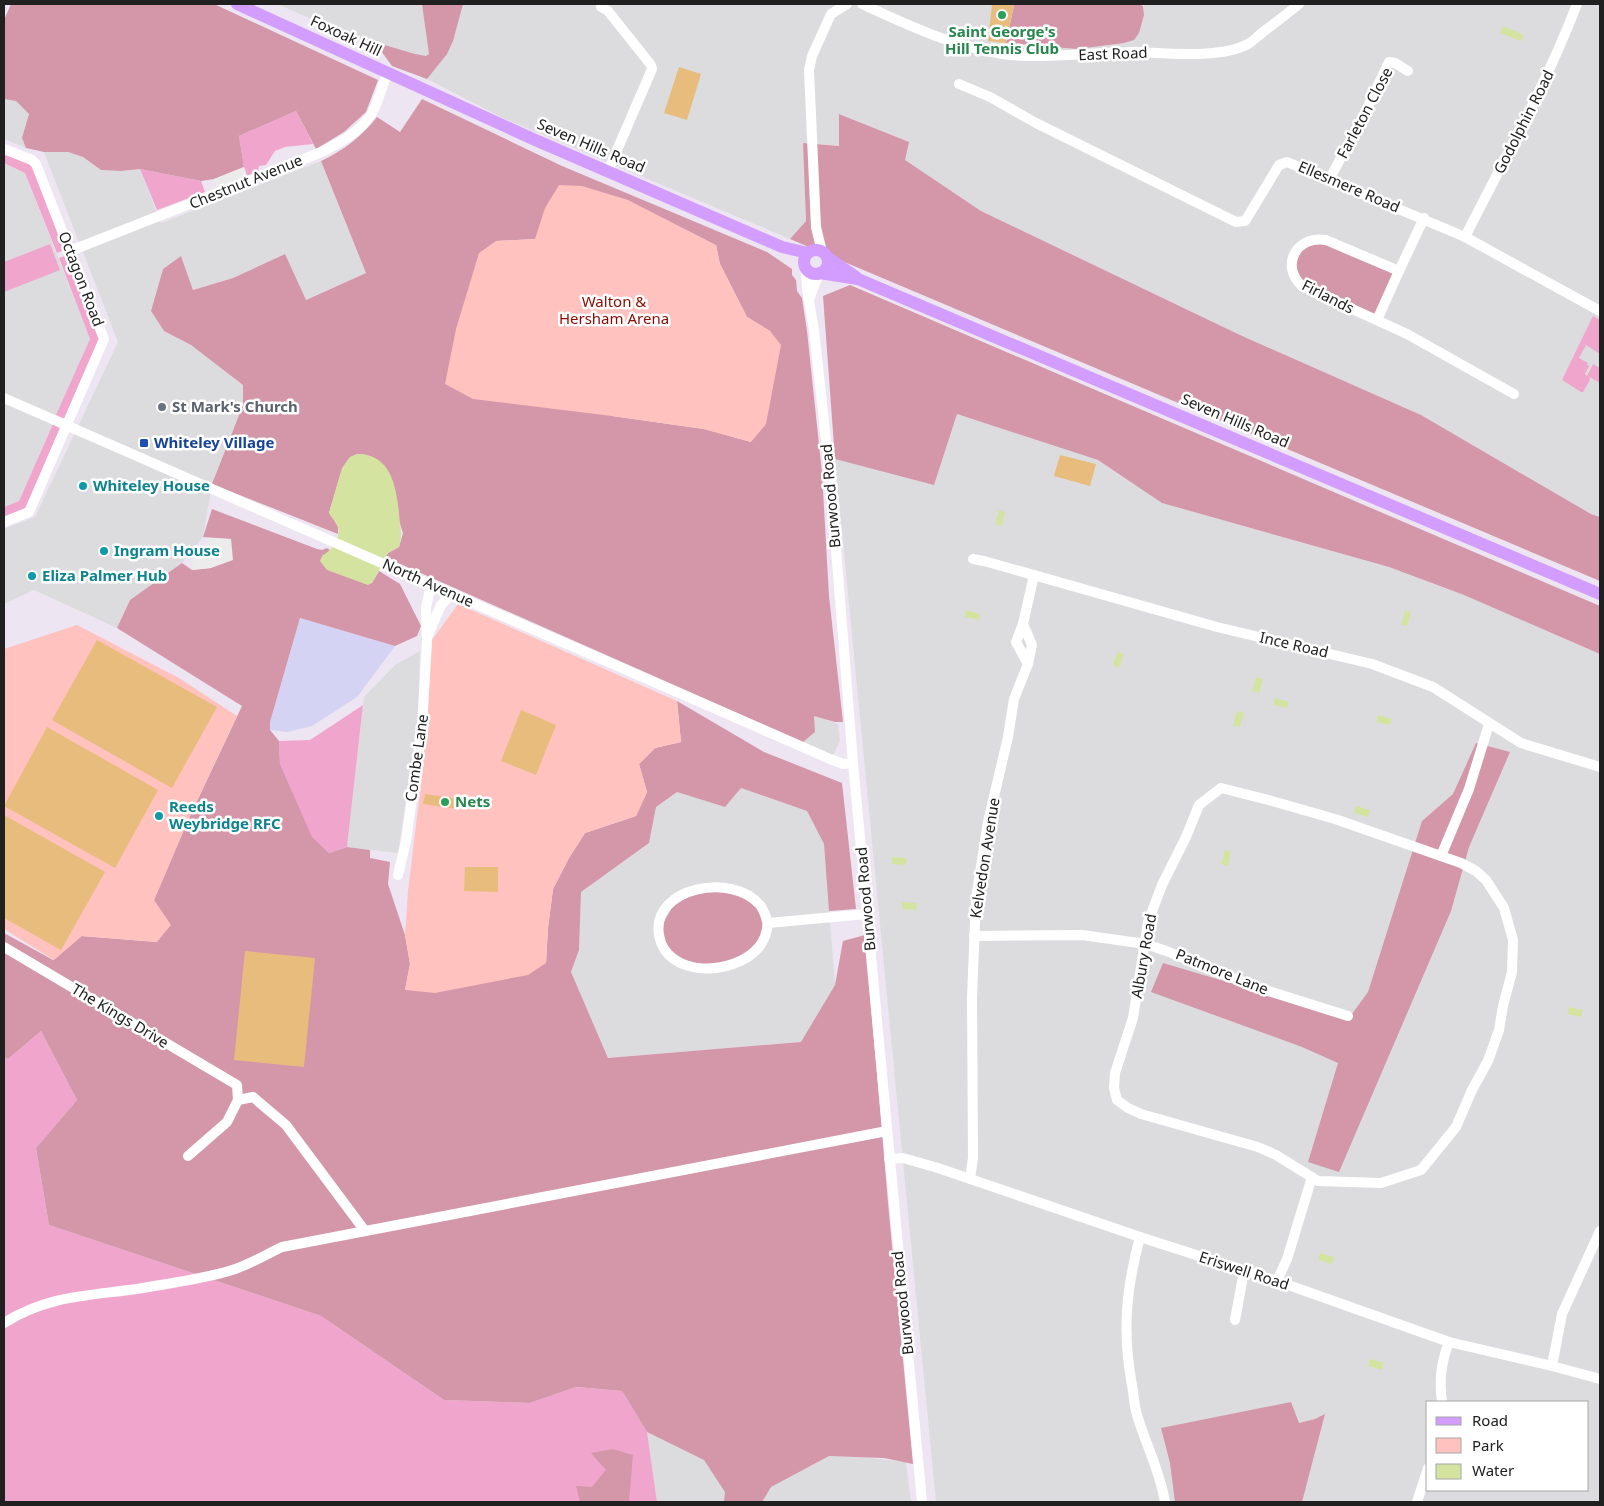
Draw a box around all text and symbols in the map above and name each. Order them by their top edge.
marker: Saint George's Hill Tennis Club [996,9,1008,21]
street label: Foxoak Hill [308,10,385,60]
place label: Saint George's Hill Tennis Club [945,21,1059,58]
street label: East Road [1078,42,1148,64]
street label: Farleton Close [1332,63,1397,162]
street label: Godolphin Road [1488,66,1558,177]
street label: Seven Hills Road [534,113,648,177]
street label: Chestnut Avenue [186,149,305,213]
street label: Ellesmere Road [1296,156,1403,216]
street label: Octagon Road [55,228,109,329]
street label: Firlands [1299,275,1358,318]
park label: Walton & Hersham Arena [559,291,669,328]
street label: Seven Hills Road [1178,388,1292,452]
place label: St Mark's Church [172,396,298,416]
marker: St Mark's Church [156,401,168,413]
place label: Whiteley Village [154,432,274,452]
marker: Whiteley Village [138,437,150,449]
street label: Burwood Road [815,443,845,549]
place label: Whiteley House [93,475,210,495]
marker: Whiteley House [77,480,89,492]
place label: Ingram House [114,540,220,560]
marker: Ingram House [98,545,110,557]
street label: North Avenue [380,553,477,611]
place label: Eliza Palmer Hub [42,565,167,585]
marker: Eliza Palmer Hub [26,570,38,582]
street label: Ince Road [1258,626,1331,662]
street label: Combe Lane [400,713,432,803]
place label: Nets [455,791,490,811]
place label: Reeds Weybridge RFC [169,796,281,833]
marker: Nets [439,796,451,808]
street label: Kelvedon Avenue [965,796,1003,920]
marker: Reeds Weybridge RFC [153,810,165,822]
street label: Burwood Road [850,846,880,952]
street label: Albury Road [1126,912,1160,1000]
street label: Patmore Lane [1173,943,1272,999]
street label: The Kings Drive [68,978,173,1052]
street label: Eriswell Road [1197,1246,1292,1294]
street label: Burwood Road [887,1250,917,1356]
legend [1426,1401,1589,1491]
text: Road [1472,1410,1508,1430]
text: Park [1472,1435,1504,1455]
text: Water [1472,1460,1514,1480]

